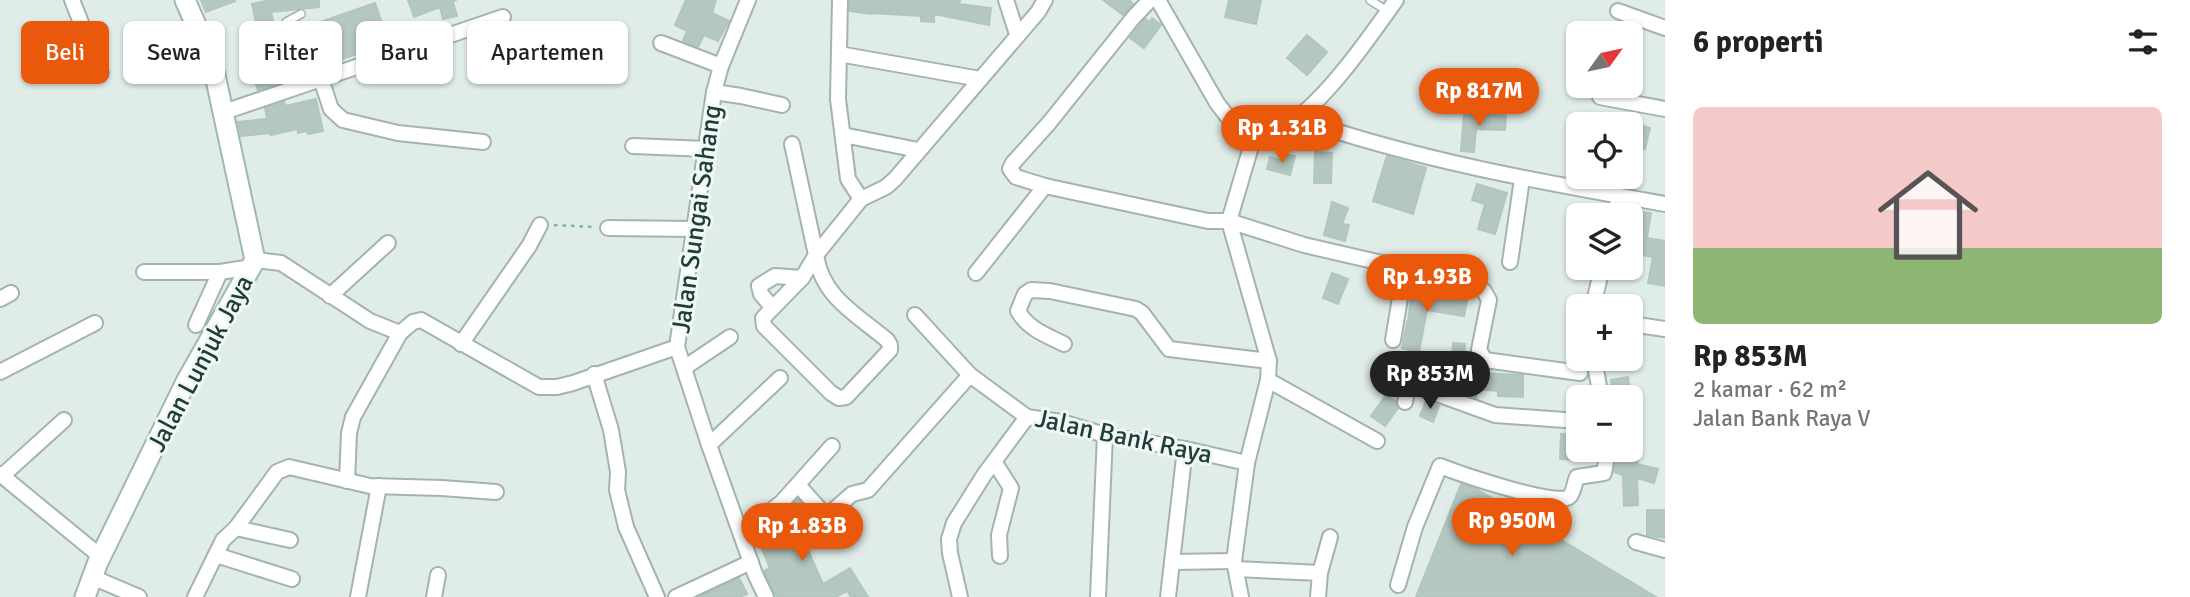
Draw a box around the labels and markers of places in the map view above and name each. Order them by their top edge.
pin: Rp 817M [1414,68,1544,128]
pin: Rp 1.31B [1210,106,1354,165]
pin: Rp 1.93B [1355,254,1499,314]
pin: Rp 853M [1365,352,1495,411]
pin: Rp 950M [1447,498,1577,558]
pin: Rp 1.83B [730,504,874,563]

